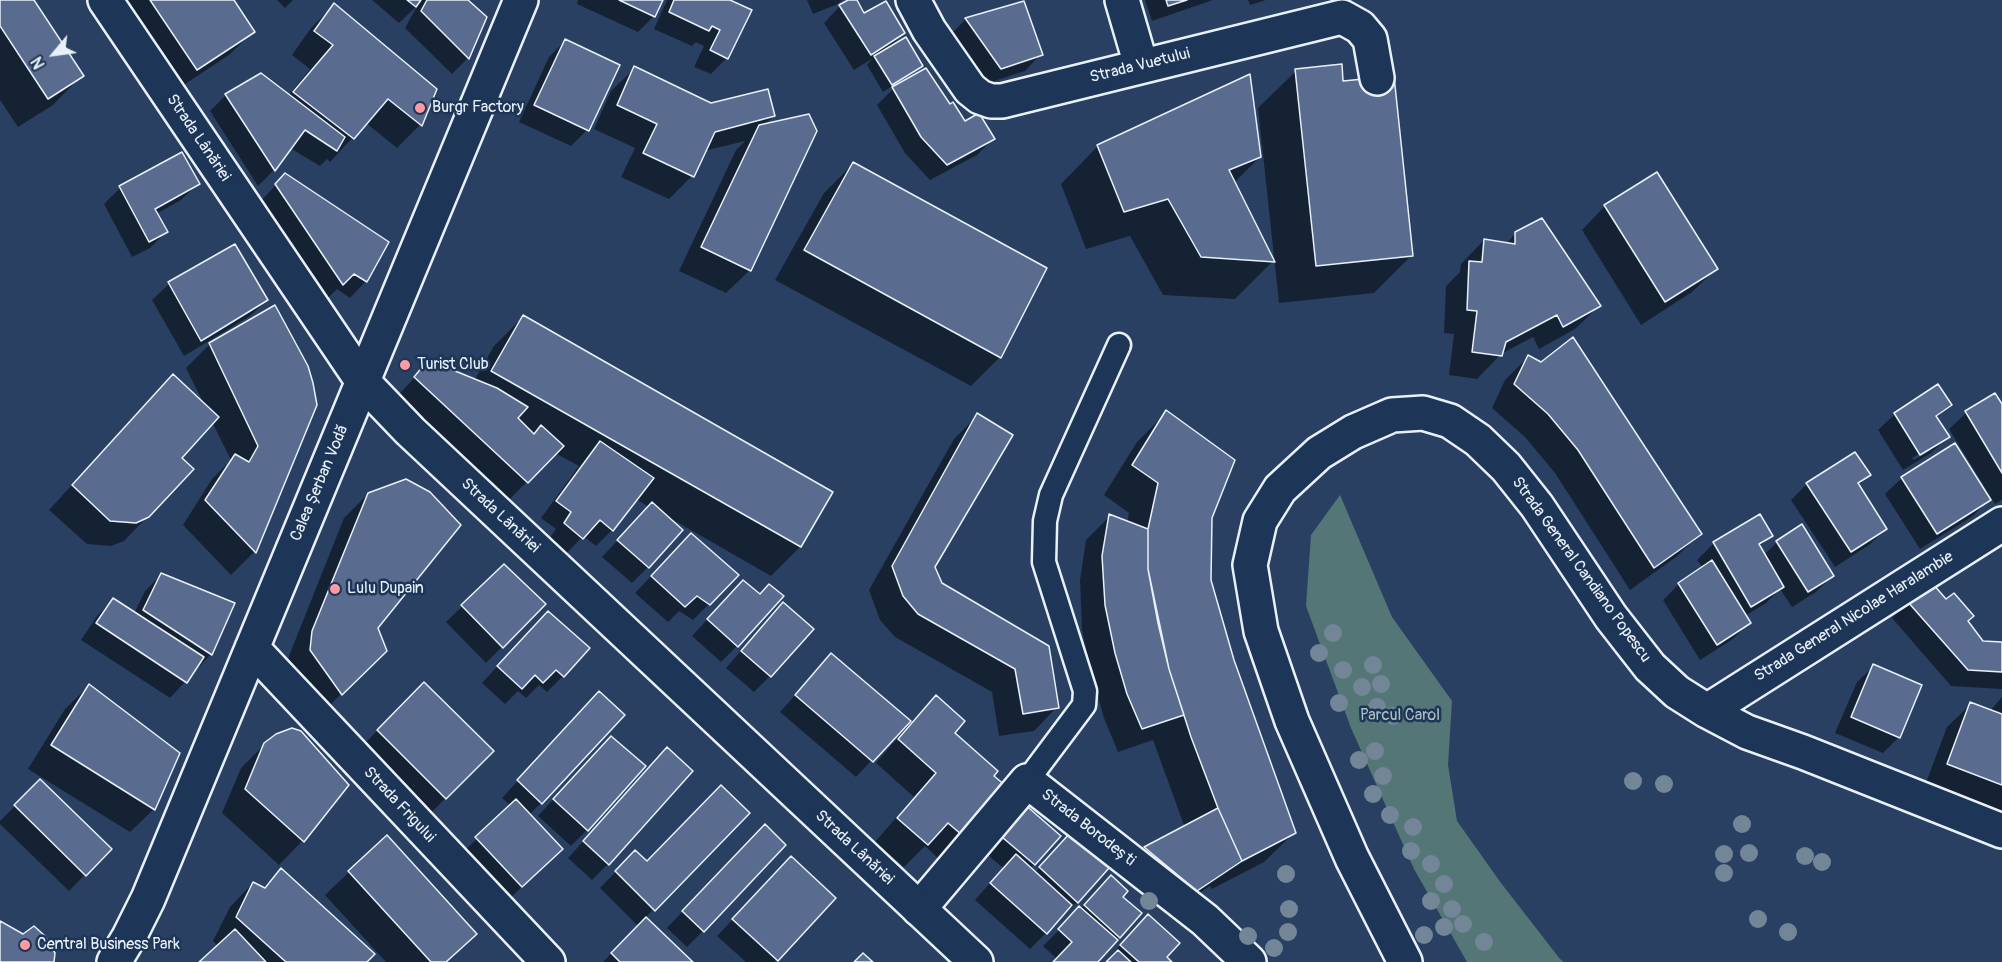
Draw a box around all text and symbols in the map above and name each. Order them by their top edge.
north arrow [24,24,84,84]
street label: Strada Vuetului [1088,44,1192,88]
text: N [27,53,50,72]
street label: Strada Lânăriei [162,91,234,185]
place label: Burgr Factory [432,98,524,118]
marker: Burgr Factory [413,101,427,115]
place label: Turist Club [417,355,489,375]
marker: Turist Club [398,358,412,372]
street label: Calea Șerban Vodă [287,422,353,544]
street label: Strada General Candiano Popescu [1507,474,1655,666]
street label: Strada Lânăriei [457,475,543,557]
street label: Strada General Nicolae Haralambie [1751,548,1957,686]
place label: Lulu Dupain [347,579,424,599]
marker: Lulu Dupain [328,582,342,596]
park label: Parcul Carol [1360,706,1440,726]
street label: Strada Frigului [359,763,439,847]
street label: Strada Borodești [1037,785,1139,871]
street label: Strada Lânăriei [811,807,897,889]
place label: Central Business Park [37,935,180,955]
marker: Central Business Park [18,938,32,952]

